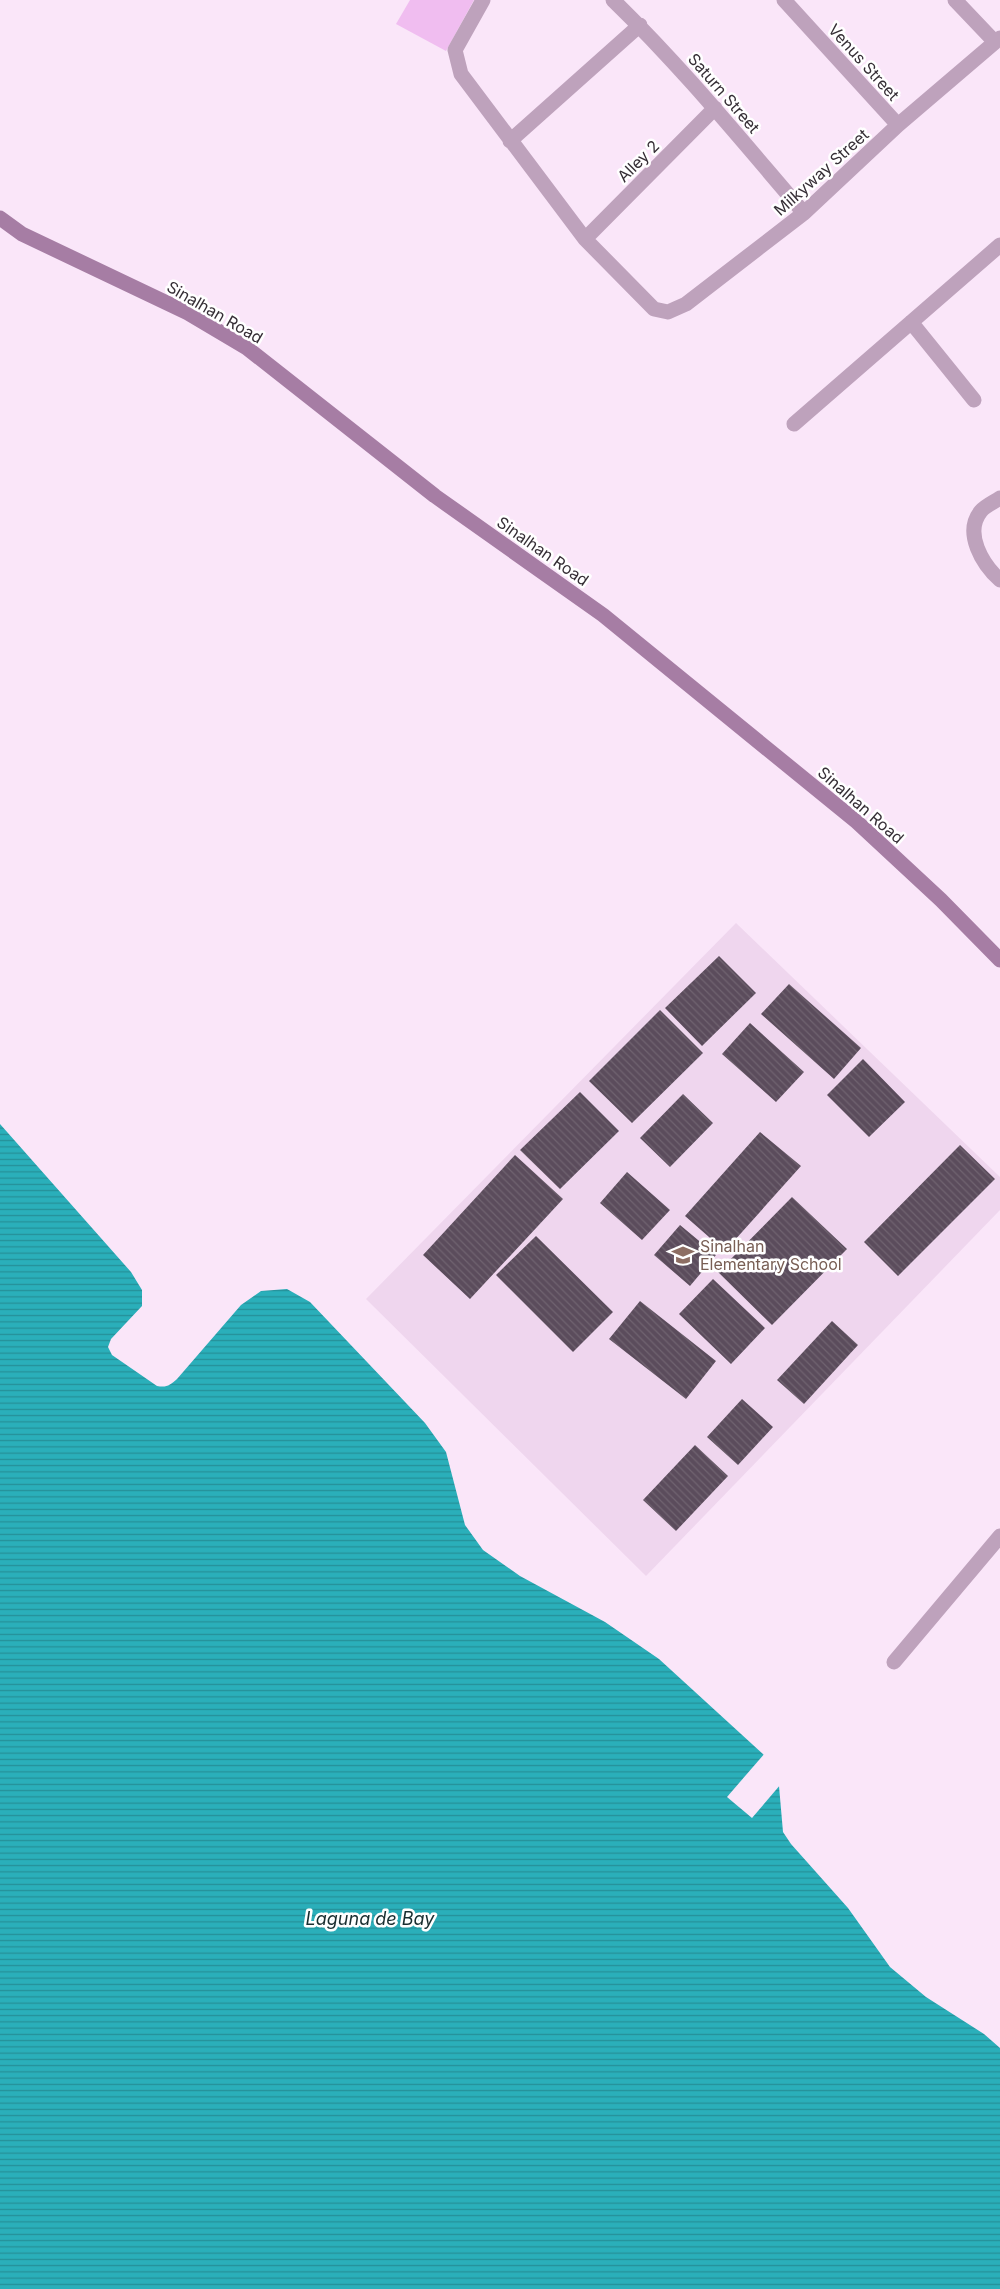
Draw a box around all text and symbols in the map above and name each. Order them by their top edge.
street label: Venus Street [824,19,904,105]
street label: Saturn Street [684,49,764,137]
street label: Milkyway Street [770,124,872,220]
street label: Alley 2 [613,136,663,186]
street label: Sinalhan Road [163,276,267,348]
street label: Sinalhan Road [493,512,593,590]
street label: Sinalhan Road [814,762,908,848]
place label: Sinalhan Elementary School [700,1236,842,1274]
school or university icon: Sinalhan Elementary School [670,1242,696,1268]
water label: Laguna de Bay [306,1908,435,1929]

